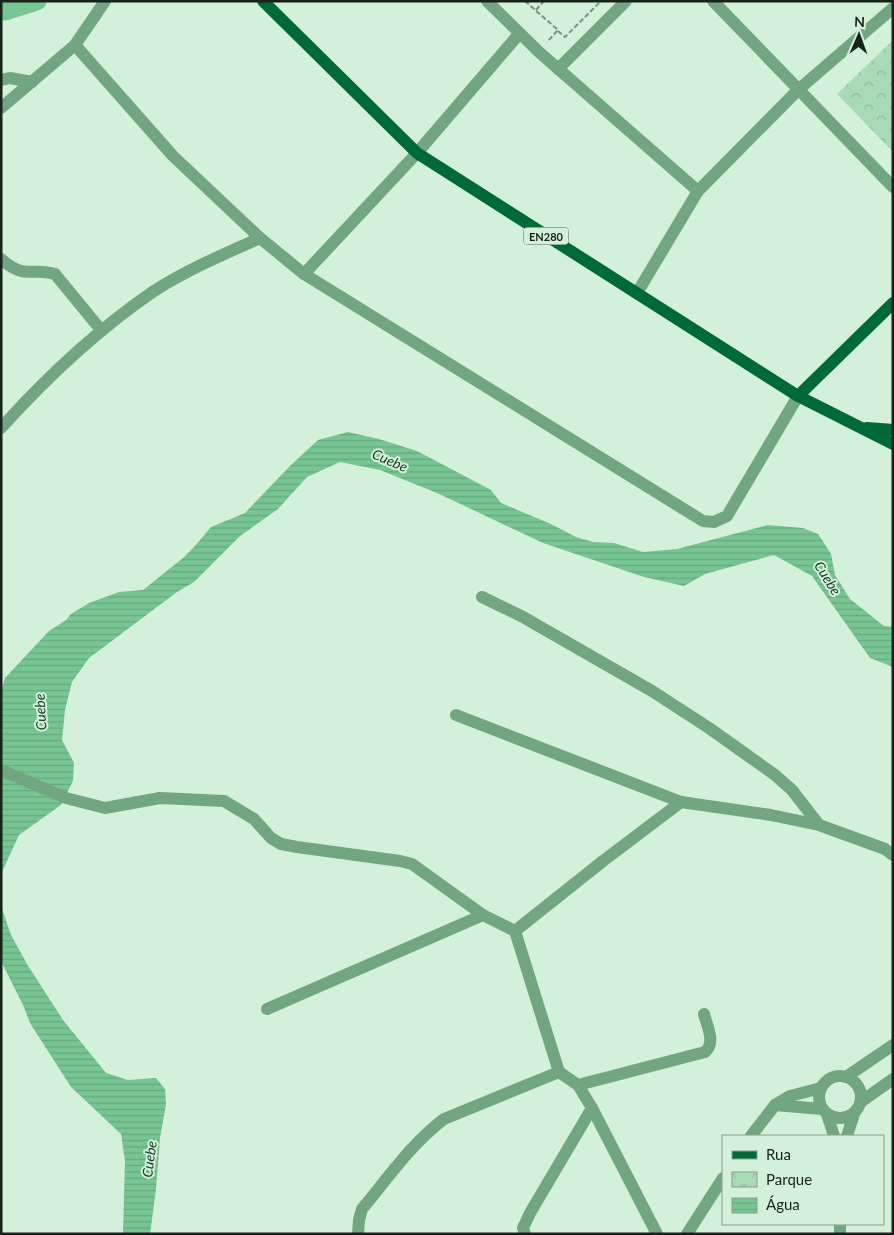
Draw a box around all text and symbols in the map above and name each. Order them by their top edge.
north arrow [834,10,884,60]
text: N [854,13,865,30]
road number: EN280 [524,228,568,245]
water label: Cuebe [370,445,411,475]
water label: Cuebe [811,558,845,598]
water label: Cuebe [31,693,49,731]
legend [722,1135,884,1225]
water label: Cuebe [138,1139,160,1178]
text: Rua [766,1145,791,1163]
text: Parque [766,1170,812,1188]
text: Água [766,1195,800,1213]

